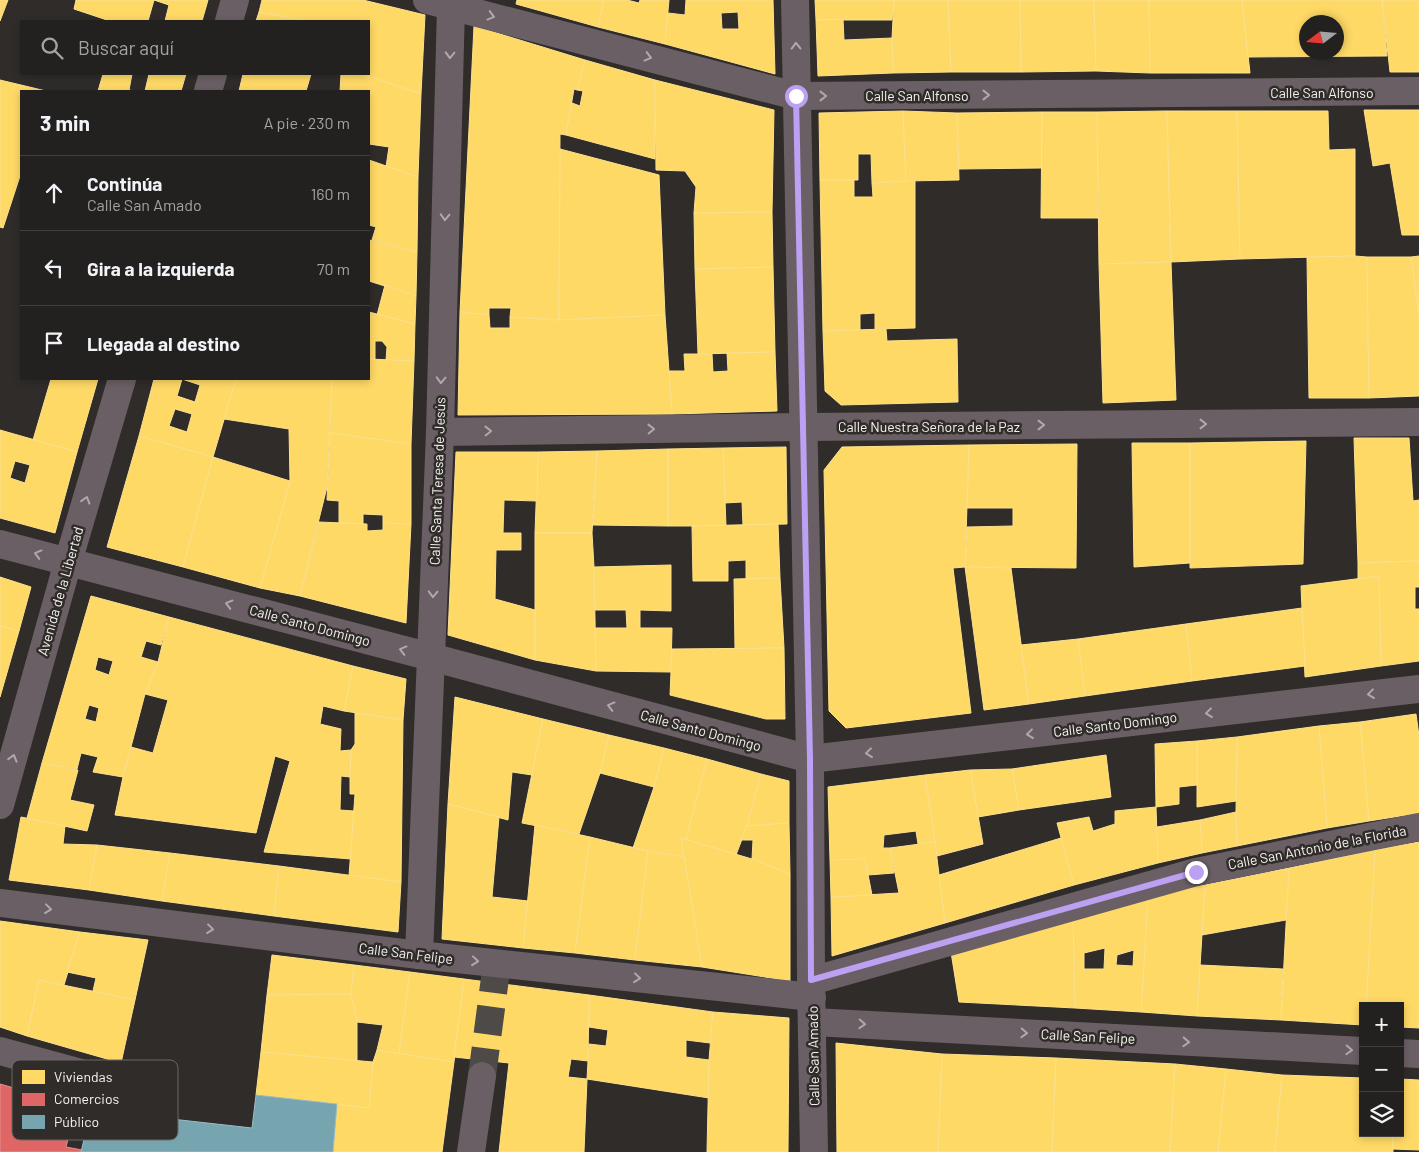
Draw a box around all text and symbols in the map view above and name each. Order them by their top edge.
one-way arrow [486,11,494,21]
north arrow [1299,15,1344,60]
search box [20,20,370,75]
icon: search [38,34,66,62]
text: Buscar aquí [78,36,174,59]
one-way arrow [790,42,801,50]
one-way arrow [445,51,455,59]
one-way arrow [644,52,652,62]
street label: Calle San Alfonso [1270,84,1374,101]
route start [785,85,808,108]
street label: Calle San Alfonso [865,87,969,104]
one-way arrow [982,89,990,100]
one-way arrow [820,91,827,101]
text: 3 min [40,110,90,135]
text: A pie · 230 m [264,113,350,132]
text: Continúa [87,172,162,195]
icon: ahead [40,179,68,207]
text: 160 m [311,184,350,203]
text: Calle San Amado [87,195,202,214]
one-way arrow [440,213,451,221]
icon: left [40,254,68,282]
text: Gira a la izquierda [87,257,235,280]
text: 70 m [317,259,350,278]
icon: arrive [40,329,68,357]
text: Llegada al destino [87,332,240,355]
one-way arrow [436,376,446,384]
street label: Calle Santa Teresa de Jesús [426,397,448,565]
street label: Calle Nuestra Señora de la Paz [838,418,1020,435]
one-way arrow [1200,419,1207,429]
one-way arrow [1037,420,1045,430]
one-way arrow [648,424,655,434]
one-way arrow [485,426,493,436]
one-way arrow [81,497,91,505]
street label: Avenida de la Libertad [33,524,87,658]
one-way arrow [34,549,43,560]
one-way arrow [427,591,438,599]
one-way arrow [225,599,234,610]
street label: Calle Santo Domingo [248,601,372,649]
one-way arrow [400,645,408,655]
one-way arrow [1366,688,1374,699]
one-way arrow [607,701,615,711]
street label: Calle Santo Domingo [639,706,763,754]
one-way arrow [1205,707,1213,718]
street label: Calle Santo Domingo [1052,708,1178,740]
one-way arrow [1026,728,1034,739]
one-way arrow [865,747,873,758]
one-way arrow [7,753,18,762]
street label: Calle San Antonio de la Florida [1226,821,1408,873]
route end [1185,861,1208,884]
one-way arrow [45,903,53,914]
one-way arrow [206,923,214,934]
street label: Calle San Felipe [358,939,454,967]
one-way arrow [471,955,479,966]
one-way arrow [633,972,641,983]
map controls [1359,1002,1404,1137]
button: + [1359,1002,1404,1047]
street label: Calle San Amado [804,1006,822,1106]
one-way arrow [858,1019,866,1030]
street label: Calle San Felipe [1040,1025,1136,1047]
one-way arrow [1020,1027,1028,1038]
one-way arrow [1183,1036,1191,1047]
one-way arrow [1345,1045,1353,1056]
button: − [1359,1047,1404,1092]
legend [12,1060,178,1140]
text: Viviendas [54,1068,113,1085]
text: Comercios [54,1090,120,1107]
button: layers [1359,1092,1404,1137]
text: Público [54,1113,99,1130]

